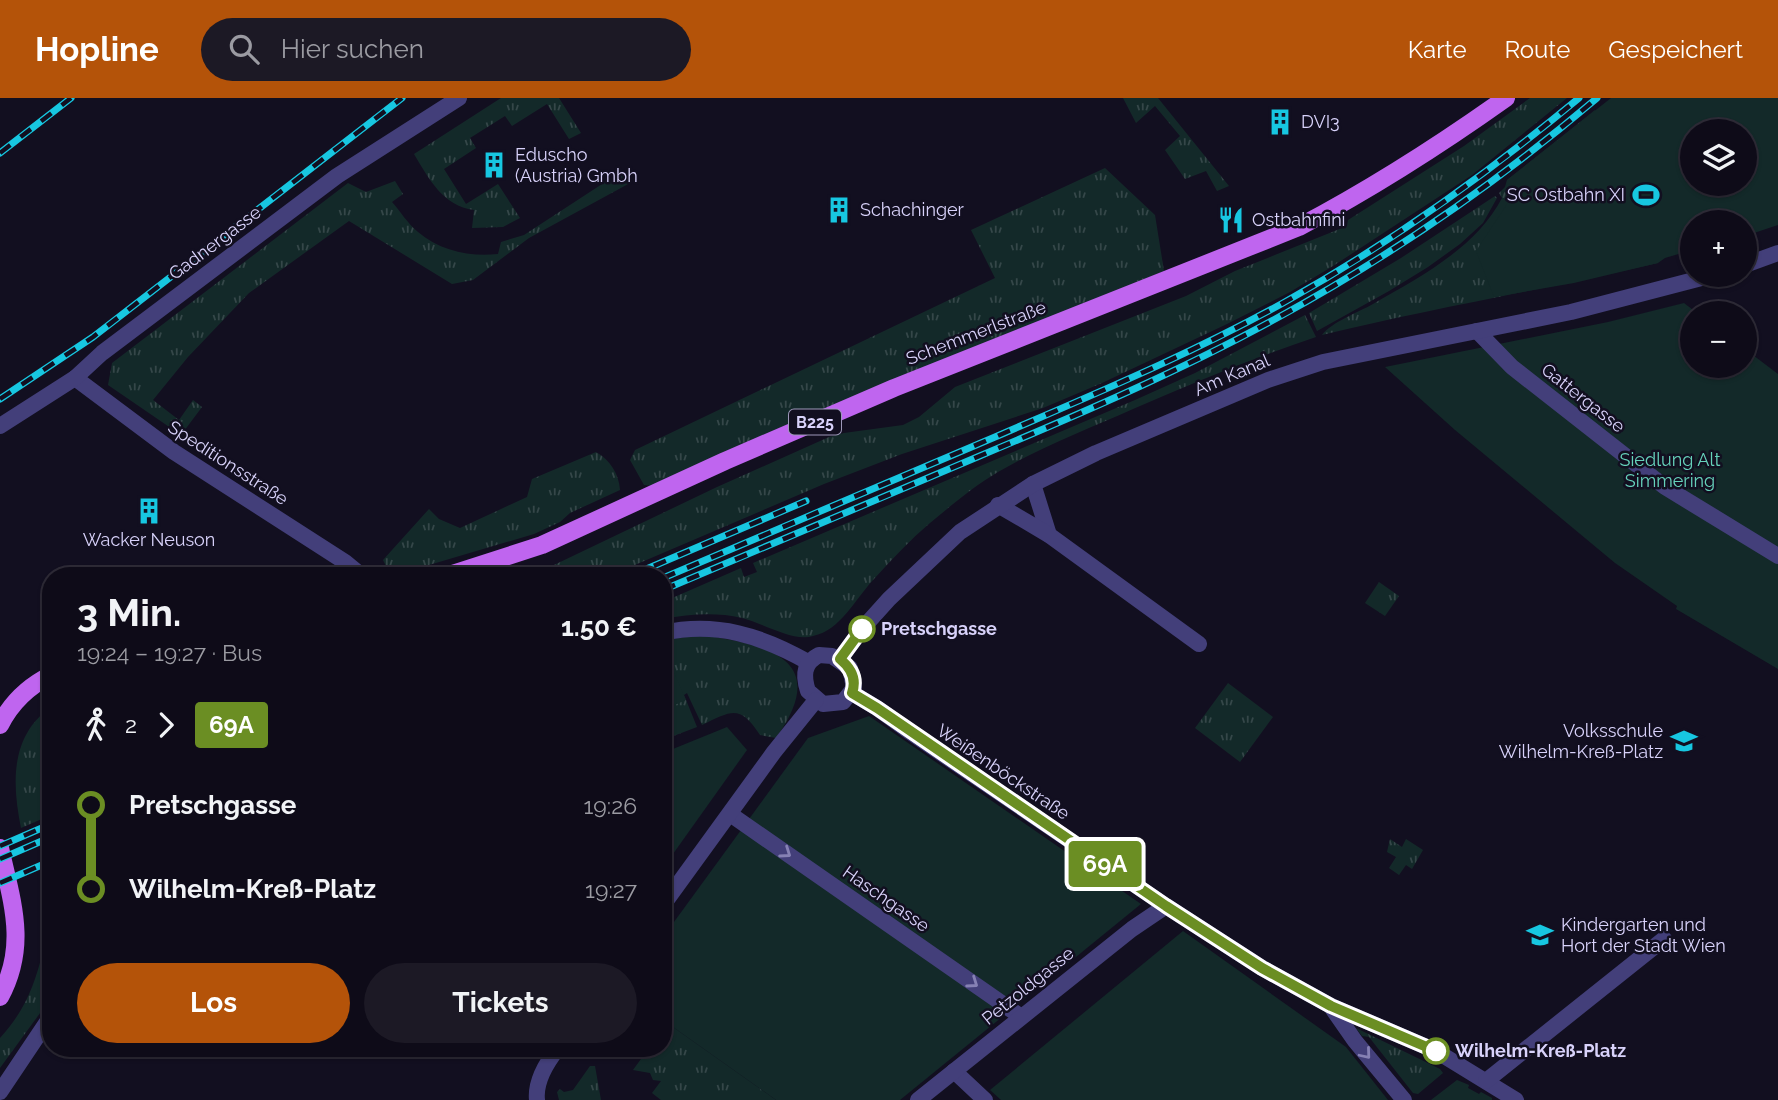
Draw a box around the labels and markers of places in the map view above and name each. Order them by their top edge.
building icon: DVI3 [1265,107,1295,137]
place label: DVI3 [1301,111,1340,132]
place label: Eduscho (Austria) Gmbh [515,144,638,186]
building icon: Eduscho (Austria) Gmbh [479,150,509,180]
sports icon: SC Ostbahn XI [1631,180,1661,210]
place label: SC Ostbahn XI [1507,184,1625,205]
building icon: Schachinger [824,195,854,225]
place label: Schachinger [860,199,965,220]
restaurant icon: Ostbahnfini [1216,205,1246,235]
place label: Ostbahnfini [1252,209,1346,230]
building icon: Wacker Neuson [134,496,164,526]
place label: Wacker Neuson [83,529,215,550]
marker: Pretschgasse [849,616,875,642]
place label: Pretschgasse [881,618,997,639]
place label: Volksschule Wilhelm-Kreß-Platz [1499,720,1663,762]
school or university icon: Volksschule Wilhelm-Kreß-Platz [1669,726,1699,756]
place label: Kindergarten und Hort der Stadt Wien [1561,914,1726,956]
school or university icon: Kindergarten und Hort der Stadt Wien [1525,920,1555,950]
marker: Wilhelm-Kreß-Platz [1423,1038,1449,1064]
place label: Wilhelm-Kreß-Platz [1455,1040,1626,1061]

